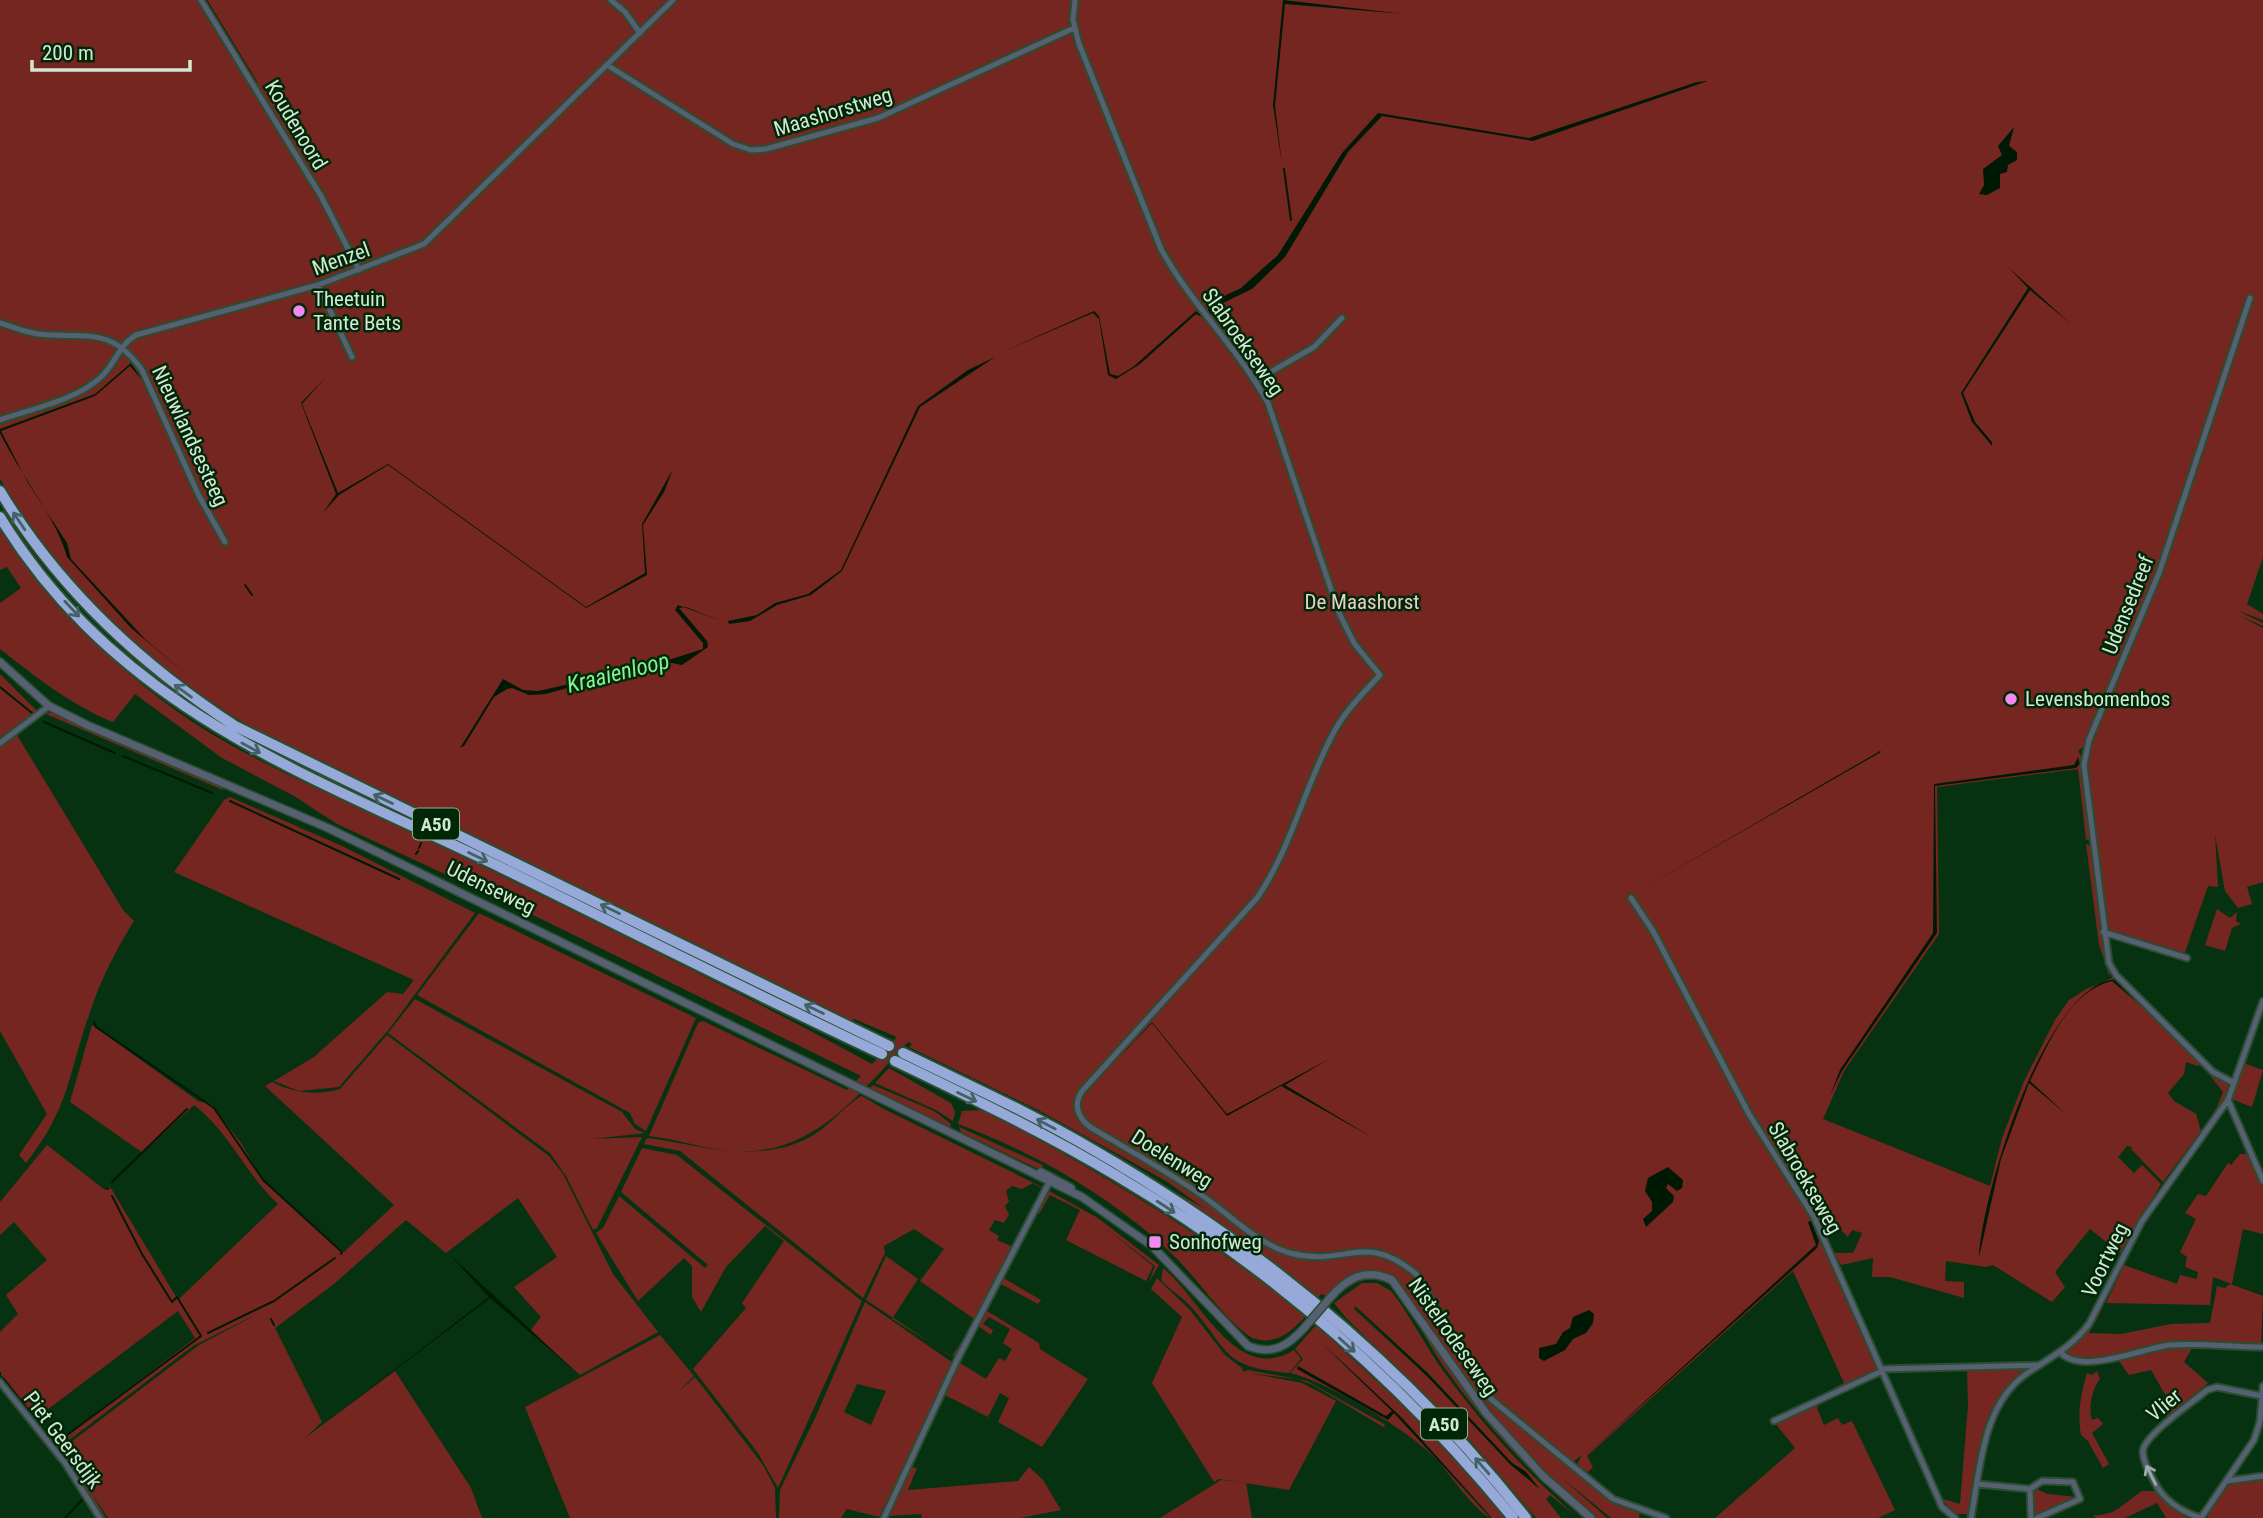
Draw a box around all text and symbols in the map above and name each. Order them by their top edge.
scale bar [32,28,189,72]
text: 200 m [42,41,94,65]
street label: Koudenoord [260,76,332,174]
street label: Maashorstweg [771,83,895,141]
street label: Menzel [309,238,373,280]
street label: Slabroekseweg [1197,284,1289,400]
place label: Theetuin Tante Bets [313,287,401,335]
marker: Theetuin Tante Bets [291,303,307,319]
street label: Nieuwlandsesteeg [147,362,233,510]
one-way arrow [12,512,26,531]
street label: Udensedreef [2097,552,2159,658]
park label: De Maashorst [1304,590,1420,614]
one-way arrow [63,600,80,617]
water label: Kraaienloop [564,647,672,699]
one-way arrow [174,684,193,698]
place label: Levensbomenbos [2025,687,2170,711]
marker: Levensbomenbos [2003,691,2019,707]
one-way arrow [240,741,260,755]
one-way arrow [373,792,394,805]
road number: A50 [413,808,459,839]
one-way arrow [467,850,488,864]
street label: Udenseweg [443,856,539,920]
one-way arrow [600,902,621,916]
one-way arrow [804,1002,825,1016]
one-way arrow [956,1090,977,1104]
one-way arrow [1036,1116,1057,1130]
street label: Slabroekseweg [1763,1118,1847,1238]
street label: Doelenweg [1127,1125,1217,1193]
one-way arrow [1156,1200,1176,1214]
street label: Voortweg [2077,1219,2133,1301]
place label: Sonhofweg [1169,1230,1262,1254]
marker: Sonhofweg [1147,1234,1163,1250]
street label: Nistelrodeseweg [1403,1273,1503,1401]
one-way arrow [1338,1337,1356,1353]
street label: Vlier [2142,1384,2186,1426]
street label: Piet Geersdijk [19,1387,107,1493]
road number: A50 [1421,1408,1467,1440]
one-way arrow [1474,1457,1490,1475]
one-way arrow [2144,1465,2157,1486]

